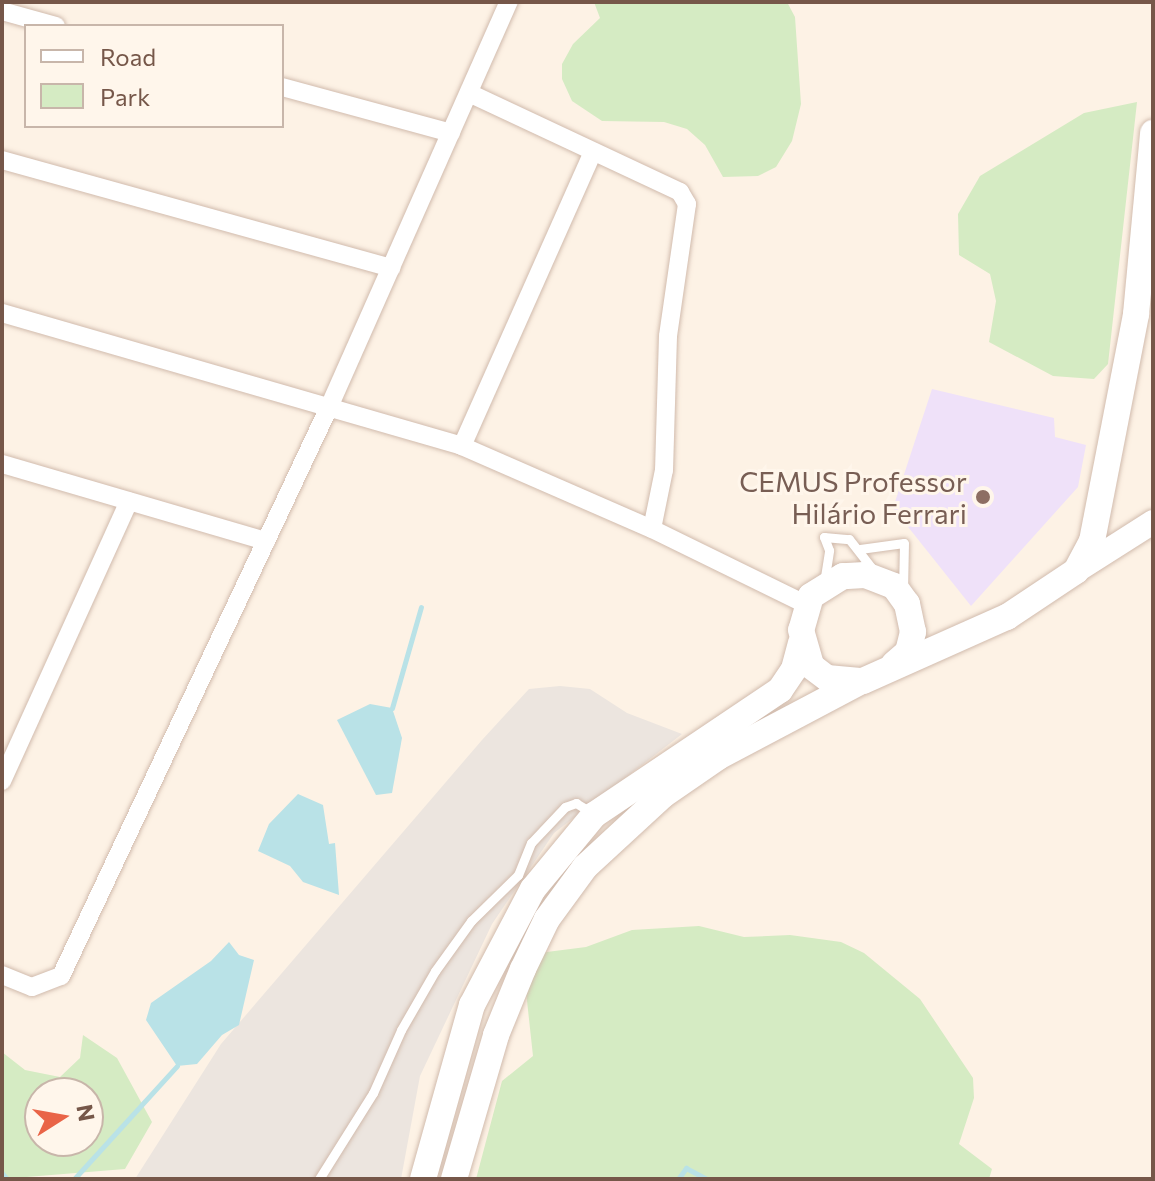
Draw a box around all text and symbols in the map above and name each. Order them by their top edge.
legend [24,24,284,128]
text: Road [100,42,156,71]
text: Park [100,82,150,111]
place label: CEMUS Professor Hilário Ferrari [739,464,967,530]
marker: CEMUS Professor Hilário Ferrari [974,488,992,506]
north arrow [24,1077,104,1157]
text: N [71,1102,101,1123]

